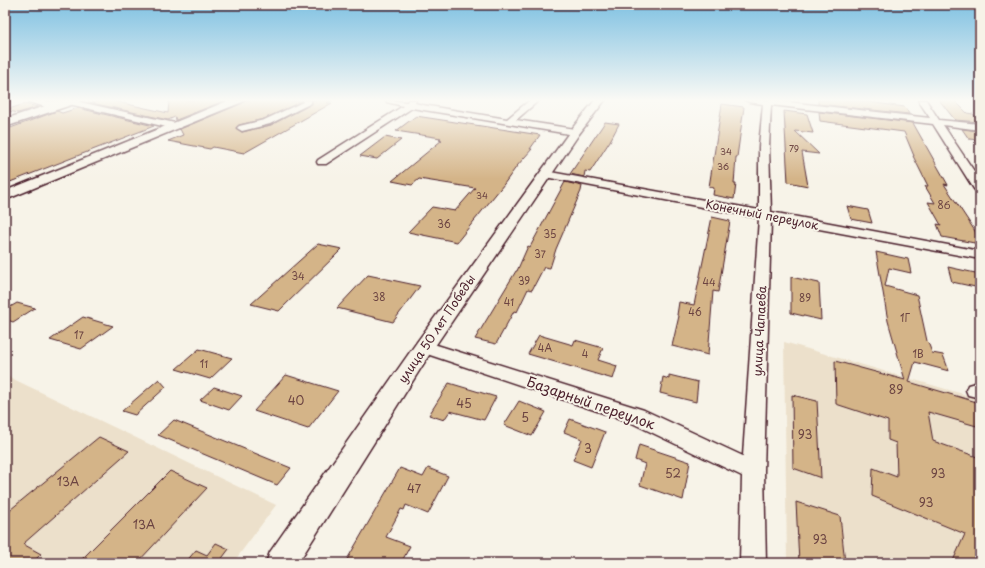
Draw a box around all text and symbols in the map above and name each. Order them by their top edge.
house number: 79 [789,141,799,155]
house number: 34 [720,144,732,158]
house number: 36 [717,159,729,173]
house number: 34 [476,188,488,202]
street label: Конечный переулок [704,194,821,234]
house number: 86 [938,197,951,212]
house number: 36 [437,216,451,231]
house number: 35 [544,226,556,241]
house number: 37 [534,246,547,261]
house number: 34 [291,268,305,283]
street label: улица 50 лет Победы [393,271,479,386]
house number: 39 [518,273,530,288]
house number: 44 [702,274,716,289]
street label: улица Чапаева [748,285,770,377]
house number: 38 [373,289,385,304]
house number: 89 [799,290,811,305]
house number: 41 [504,294,514,309]
house number: 46 [688,304,702,319]
house number: 1Г [900,310,911,325]
house number: 17 [74,327,85,342]
house number: 4А [538,340,552,355]
house number: 4 [582,346,589,361]
house number: 1В [912,346,924,361]
house number: 11 [200,356,208,371]
street label: Базарный переулок [524,371,659,435]
house number: 89 [889,380,903,398]
house number: 40 [288,391,305,409]
house number: 45 [456,394,472,412]
house number: 5 [521,408,529,426]
house number: 93 [798,425,812,443]
house number: 3 [584,439,592,457]
house number: 52 [665,464,681,482]
house number: 93 [931,464,945,482]
house number: 13А [57,472,79,490]
house number: 47 [407,479,422,497]
house number: 93 [919,493,933,511]
house number: 13А [133,515,155,533]
house number: 93 [813,530,827,548]

